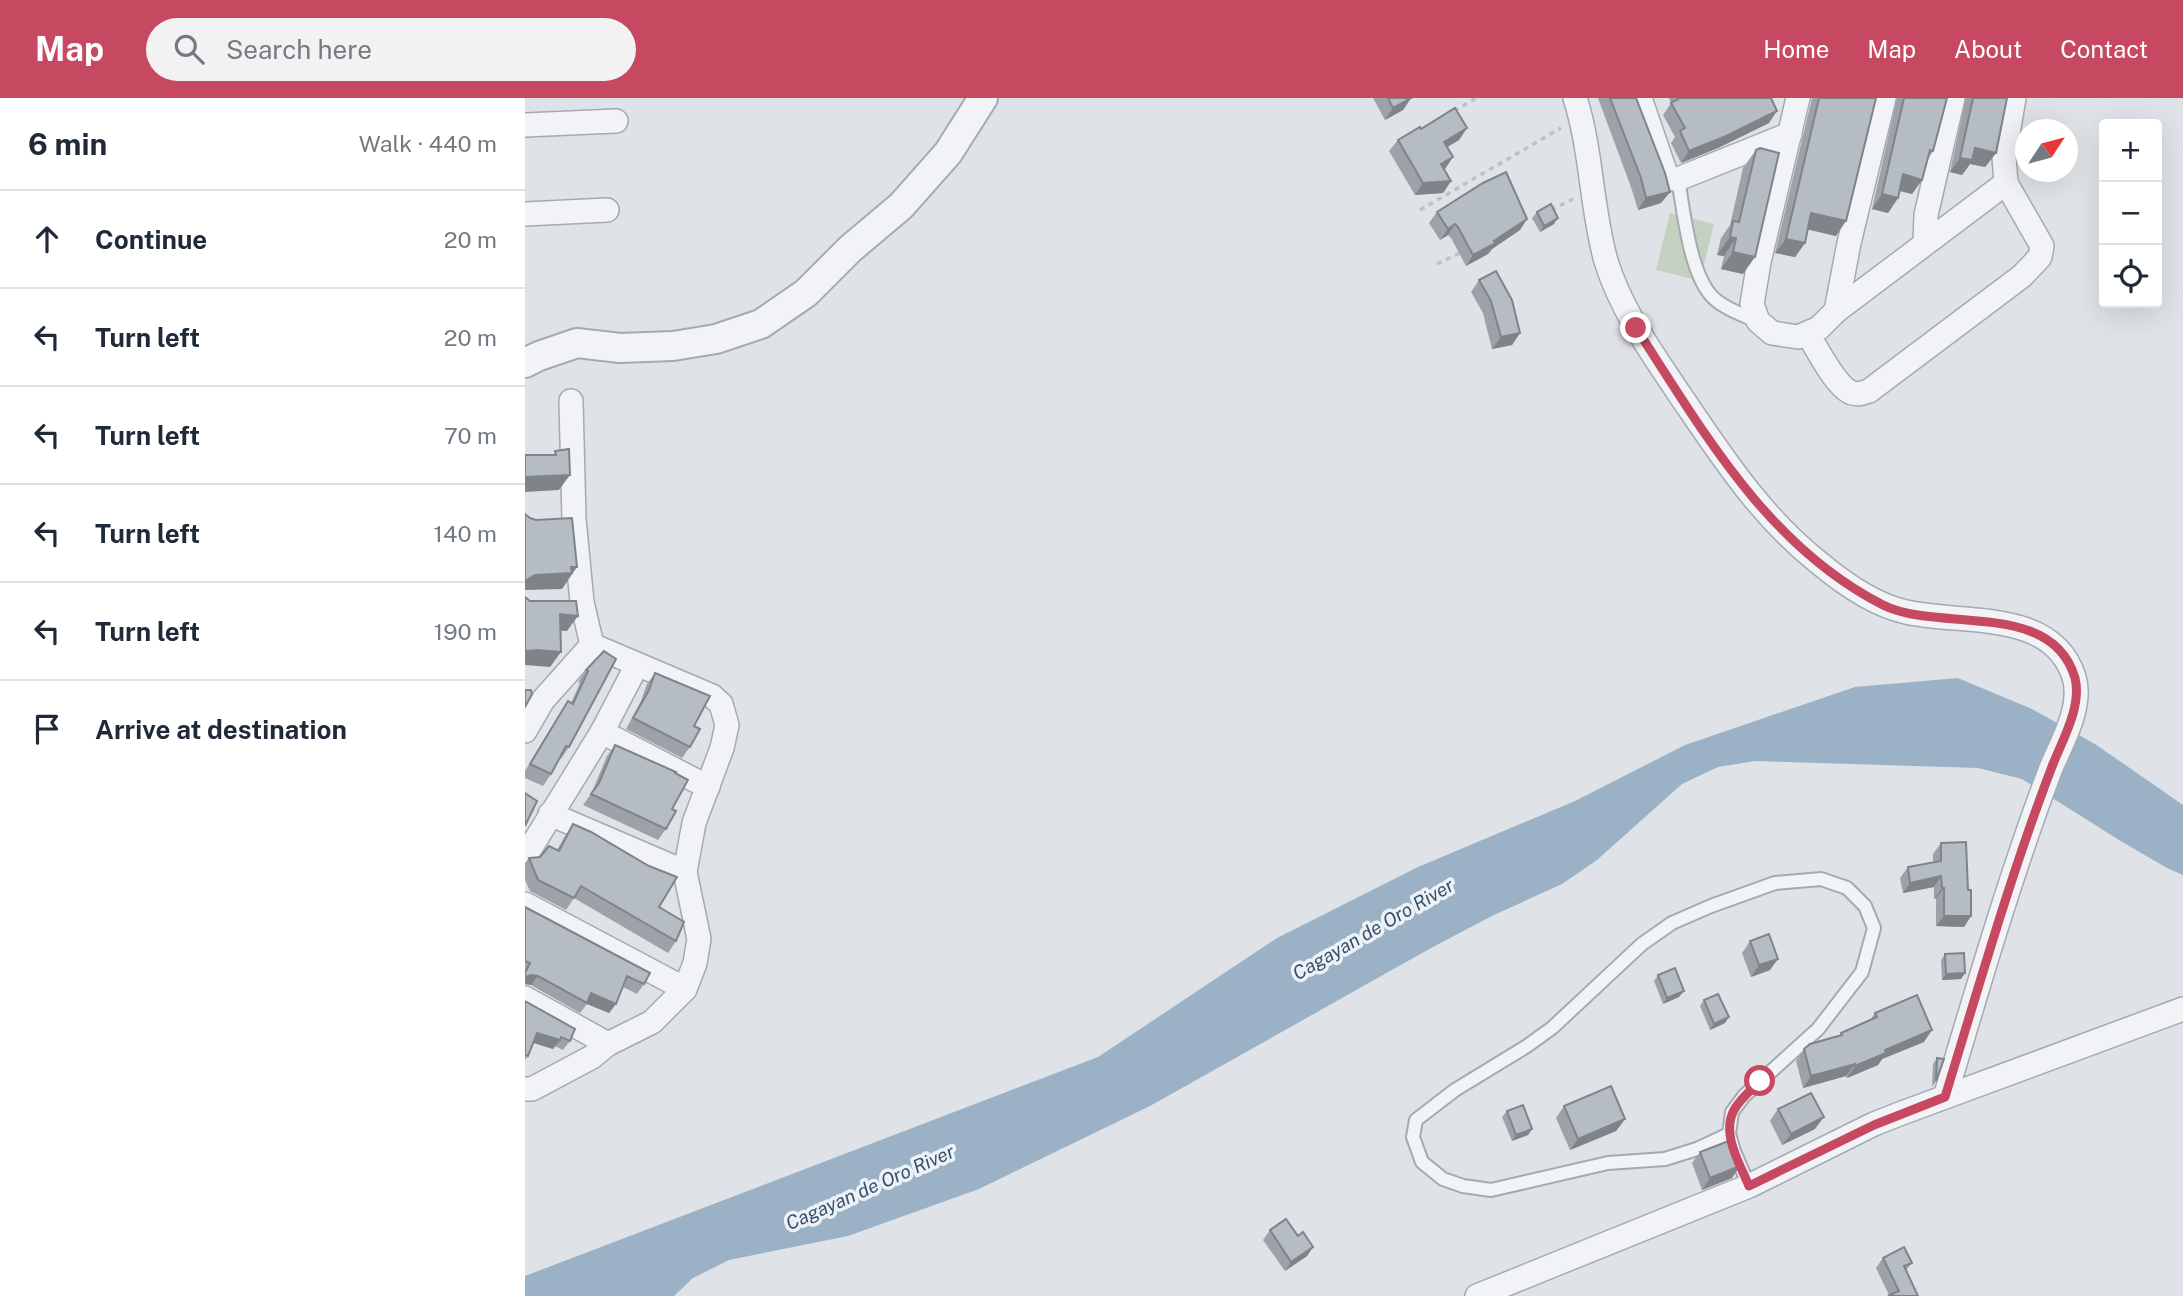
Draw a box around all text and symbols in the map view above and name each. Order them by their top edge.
search box [146,18,636,81]
text: Map [35,30,104,68]
icon: search [170,30,208,68]
text: Search here [226,34,372,65]
text: Home [1763,35,1829,63]
text: Map [1867,35,1916,63]
text: About [1954,35,2022,63]
text: Contact [2060,35,2148,63]
north arrow [2015,119,2078,182]
map controls [2099,119,2162,308]
button: + [2099,119,2162,182]
text: 6 min [28,126,107,162]
text: Walk · 440 m [359,130,497,157]
button: − [2099,182,2162,245]
icon: ahead [28,220,66,258]
text: Continue [95,224,207,255]
text: 20 m [444,226,497,253]
button: locate [2099,245,2162,308]
route end [1620,312,1651,343]
icon: left [28,318,66,356]
text: Turn left [95,322,200,353]
text: 20 m [444,324,497,351]
icon: left [28,416,66,454]
text: Turn left [95,420,200,451]
text: 70 m [444,422,497,449]
icon: left [28,514,66,552]
text: Turn left [95,518,200,549]
text: 140 m [434,520,497,547]
icon: left [28,612,66,650]
text: Turn left [95,616,200,647]
text: 190 m [434,618,497,645]
icon: arrive [28,710,66,748]
text: Arrive at destination [95,714,347,745]
water label: Cagayan de Oro River [1289,873,1458,984]
route start [1744,1065,1775,1096]
water label: Cagayan de Oro River [782,1140,958,1234]

